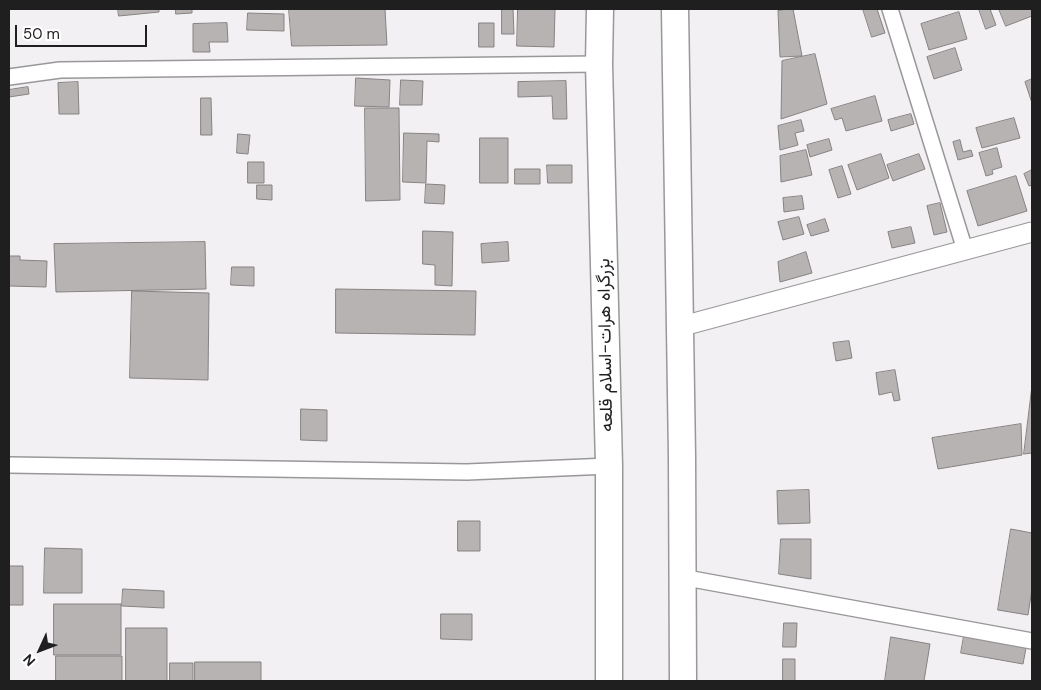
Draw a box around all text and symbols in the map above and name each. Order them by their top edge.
scale bar [18,15,150,47]
text: 50 m [23,24,60,44]
street label: بزرگراه هرات-اسلام قلعه [594,258,618,432]
north arrow [15,625,65,675]
text: N [19,650,39,670]

